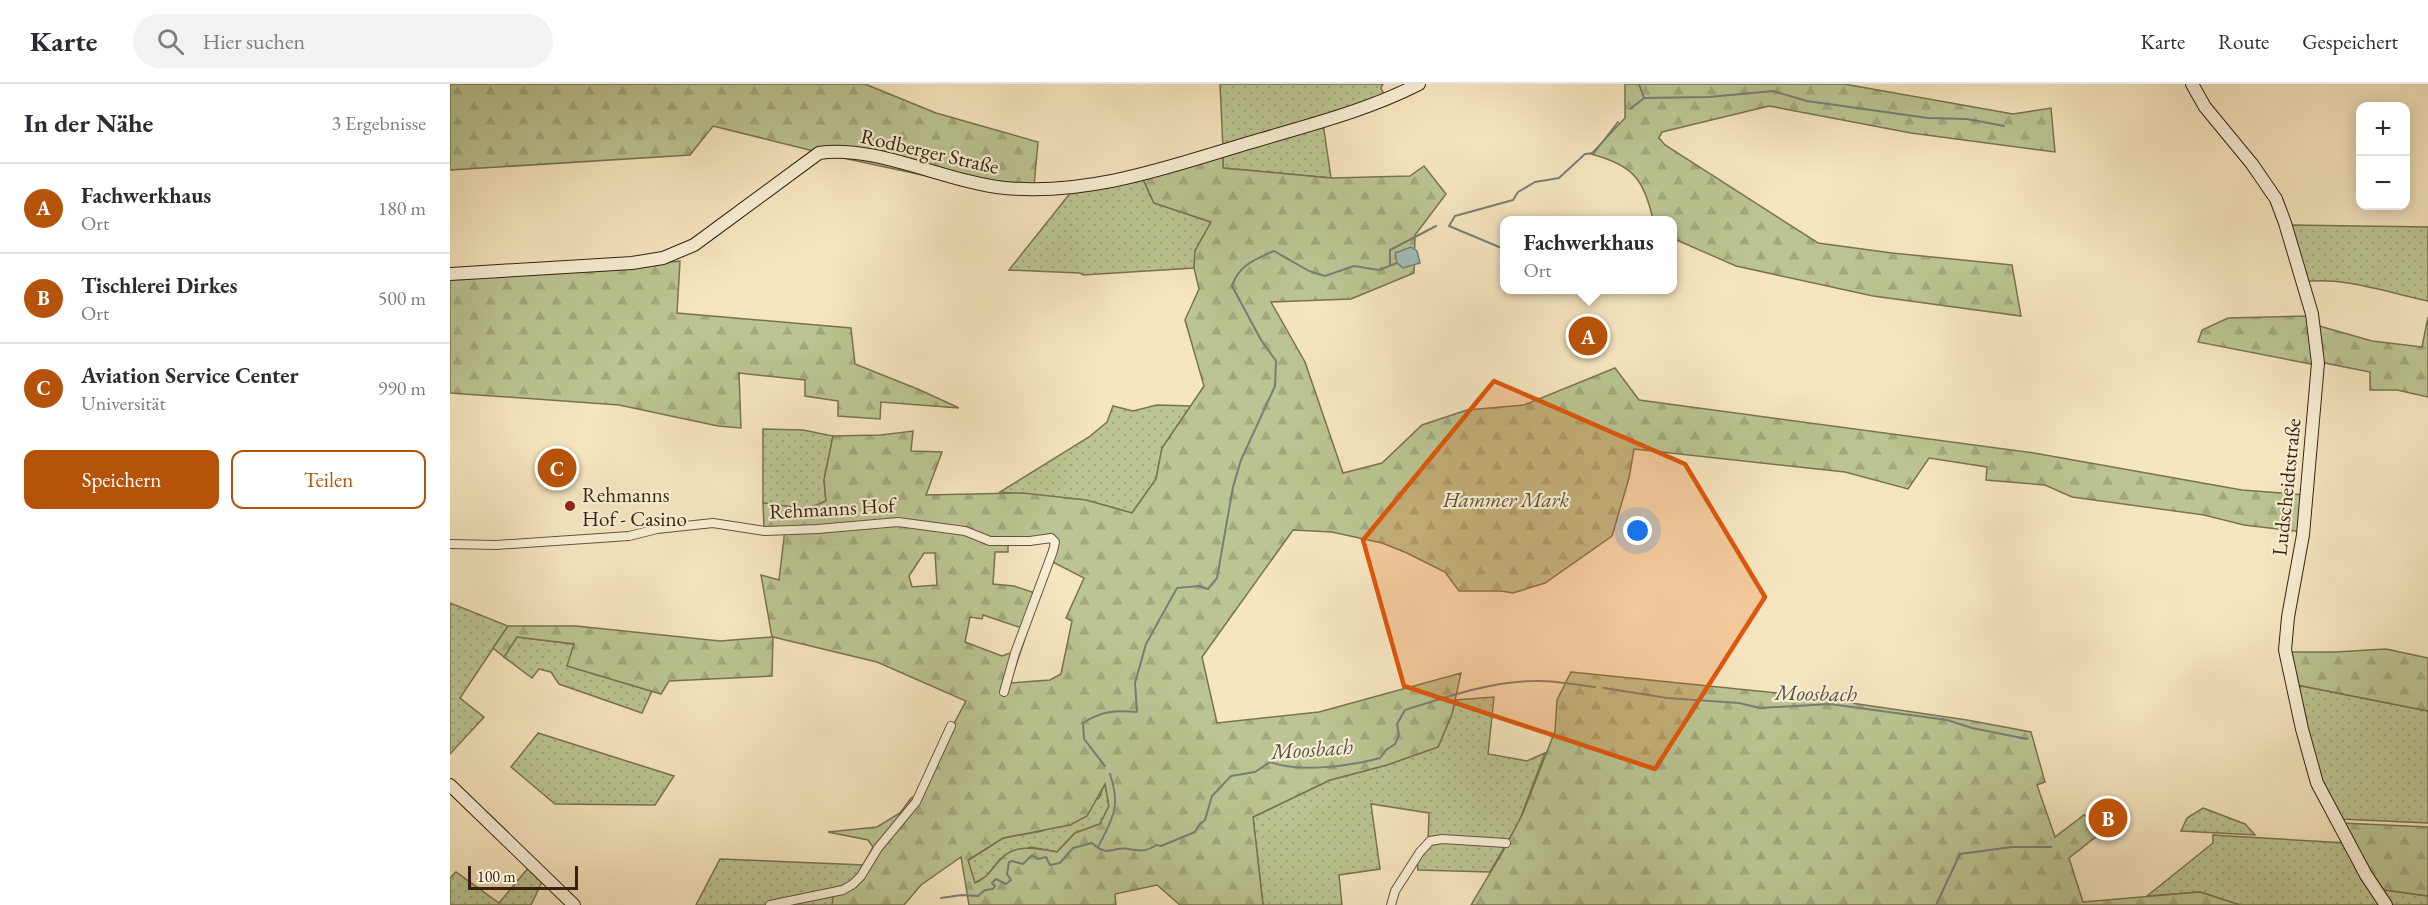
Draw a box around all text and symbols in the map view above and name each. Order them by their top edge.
search box [133,14,553,68]
text: Karte [30,23,97,59]
icon: search [154,25,187,58]
text: Hier suchen [202,27,305,56]
text: Karte [2141,28,2185,55]
text: Route [2218,28,2269,55]
text: Gespeichert [2302,28,2398,55]
map controls [2356,102,2410,210]
button: + [2356,102,2410,156]
text: In der Nähe [24,106,153,140]
text: 3 Ergebnisse [331,110,426,136]
street label: Rodberger Straße [858,122,1002,180]
button: − [2356,156,2410,210]
text: Fachwerkhaus [81,181,211,210]
text: A [36,195,51,221]
text: 180 m [378,195,426,221]
text: Ort [81,210,109,236]
popup [1500,216,1677,294]
text: Fachwerkhaus [1523,228,1654,257]
text: Ort [1523,257,1552,283]
text: Tischlerei Dirkes [81,271,237,300]
text: B [37,285,50,311]
text: 500 m [378,285,426,311]
text: Ort [81,300,109,326]
pin: A [1568,314,1608,358]
text: Aviation Service Center [81,361,299,390]
text: C [36,375,51,401]
text: 990 m [378,375,426,401]
text: Universität [81,390,166,416]
street label: Ludscheidtstraße [2265,417,2307,557]
pin: C [538,446,576,490]
button: Speichern [24,450,219,509]
button: Teilen [231,450,426,509]
place label: Rehmanns Hof - Casino [582,481,687,532]
park label: Hammer Mark [1442,486,1569,513]
street label: Rehmanns Hof [768,491,898,525]
marker: Rehmanns Hof - Casino [563,499,577,513]
your location [1623,516,1652,545]
water label: Moosbach [1773,678,1858,708]
water label: Moosbach [1268,732,1354,766]
pin: B [2088,796,2128,840]
scale bar [468,863,578,890]
text: 100 m [477,866,516,887]

